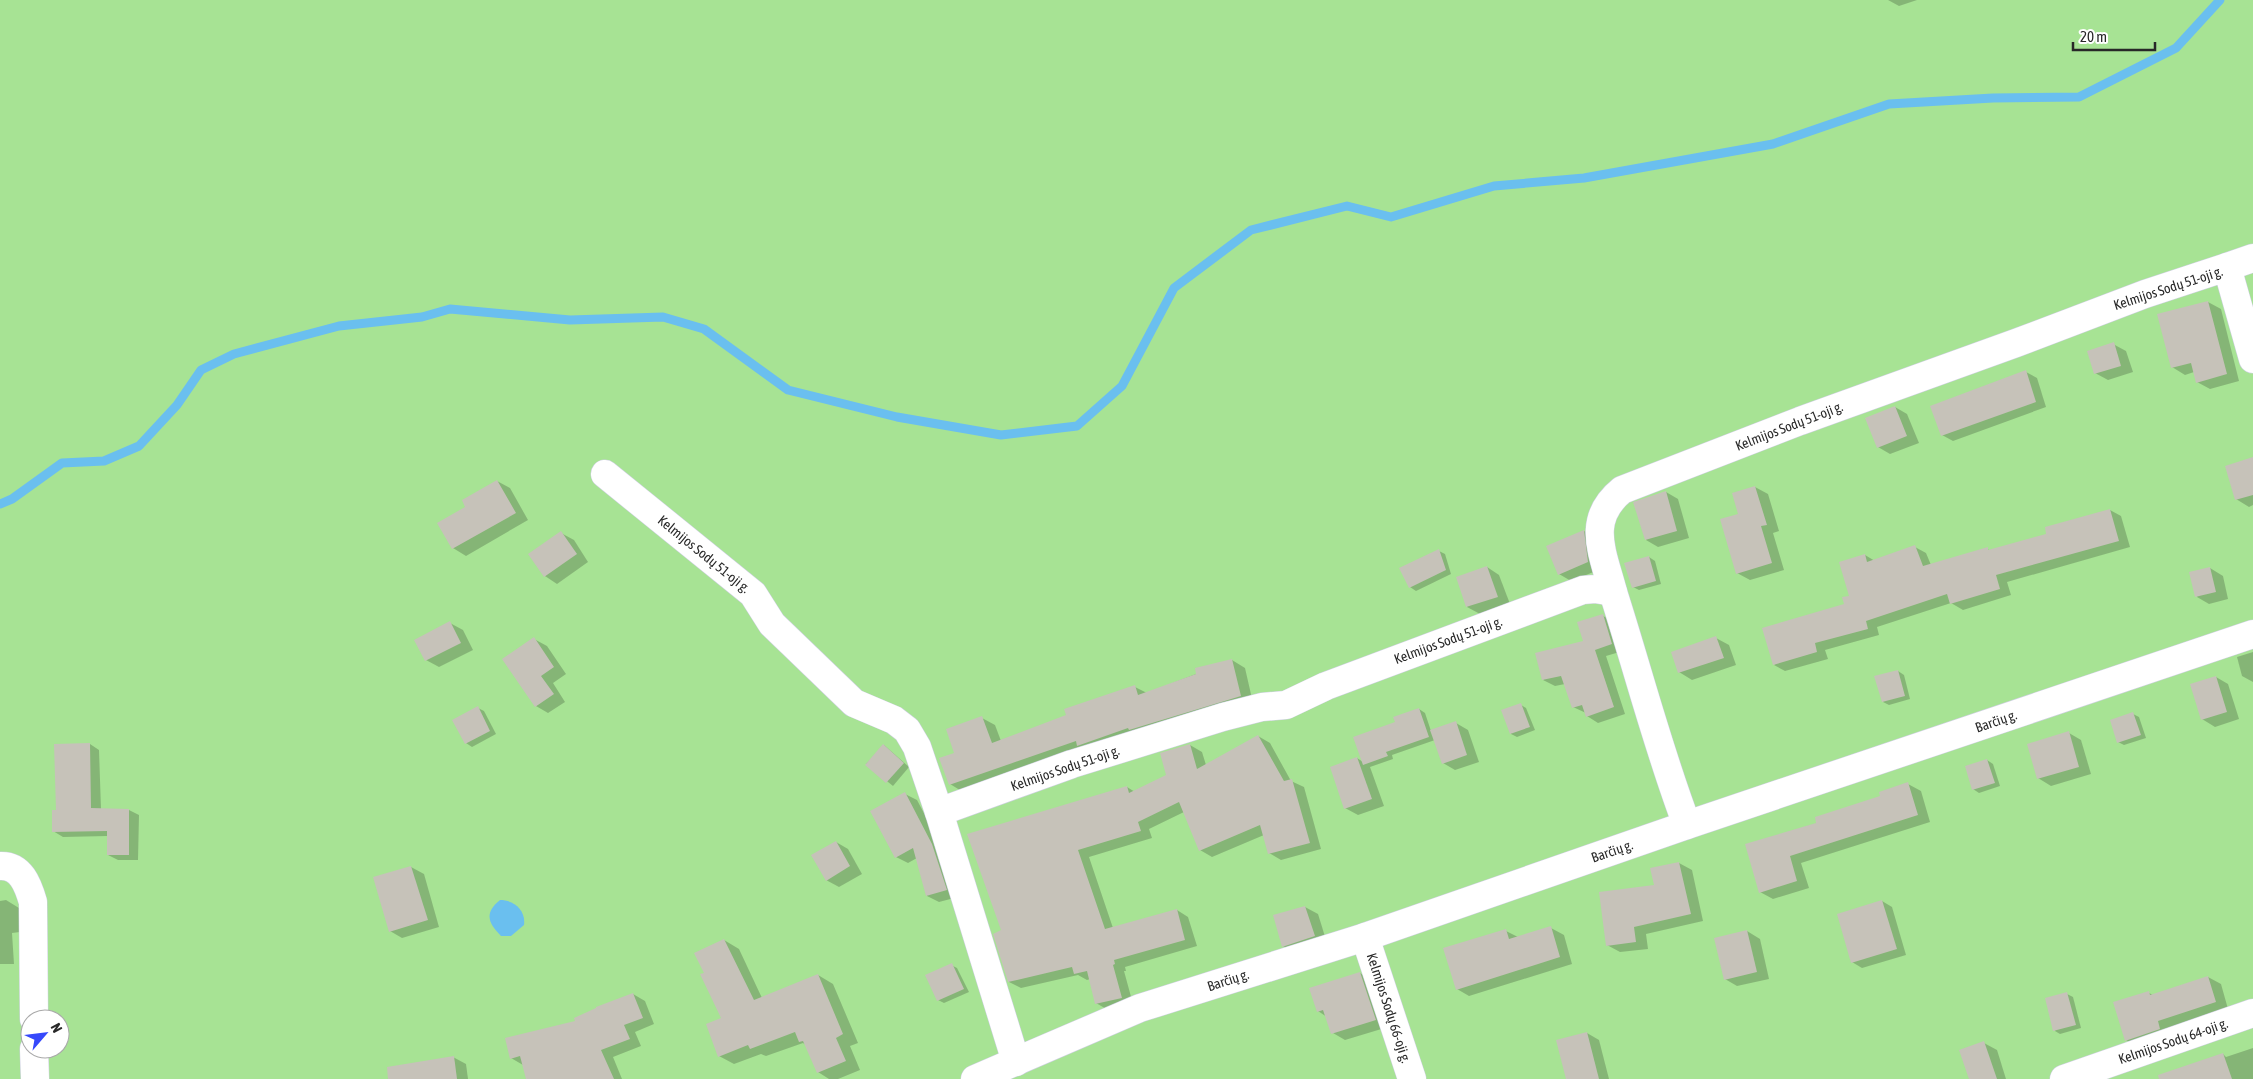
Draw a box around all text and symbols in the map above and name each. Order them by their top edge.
scale bar [2073,20,2156,52]
text: 20 m [2080,28,2107,45]
street label: Kelmijos Sodų 51-oji g. [2111,263,2225,313]
street label: Kelmijos Sodų 51-oji g. [1733,398,1845,454]
street label: Kelmijos Sodų 51-oji g. [655,512,753,596]
street label: Kelmijos Sodų 51-oji g. [1392,613,1504,667]
street label: Barčių g. [1973,706,2019,736]
street label: Kelmijos Sodų 51-oji g. [1009,742,1121,794]
street label: Barčių g. [1589,836,1635,866]
street label: Kelmijos Sodų 66-oji g. [1364,951,1414,1065]
street label: Barčių g. [1205,966,1251,994]
north arrow [20,1009,70,1059]
street label: Kelmijos Sodų 64-oji g. [2116,1015,2230,1067]
text: N [47,1020,65,1035]

